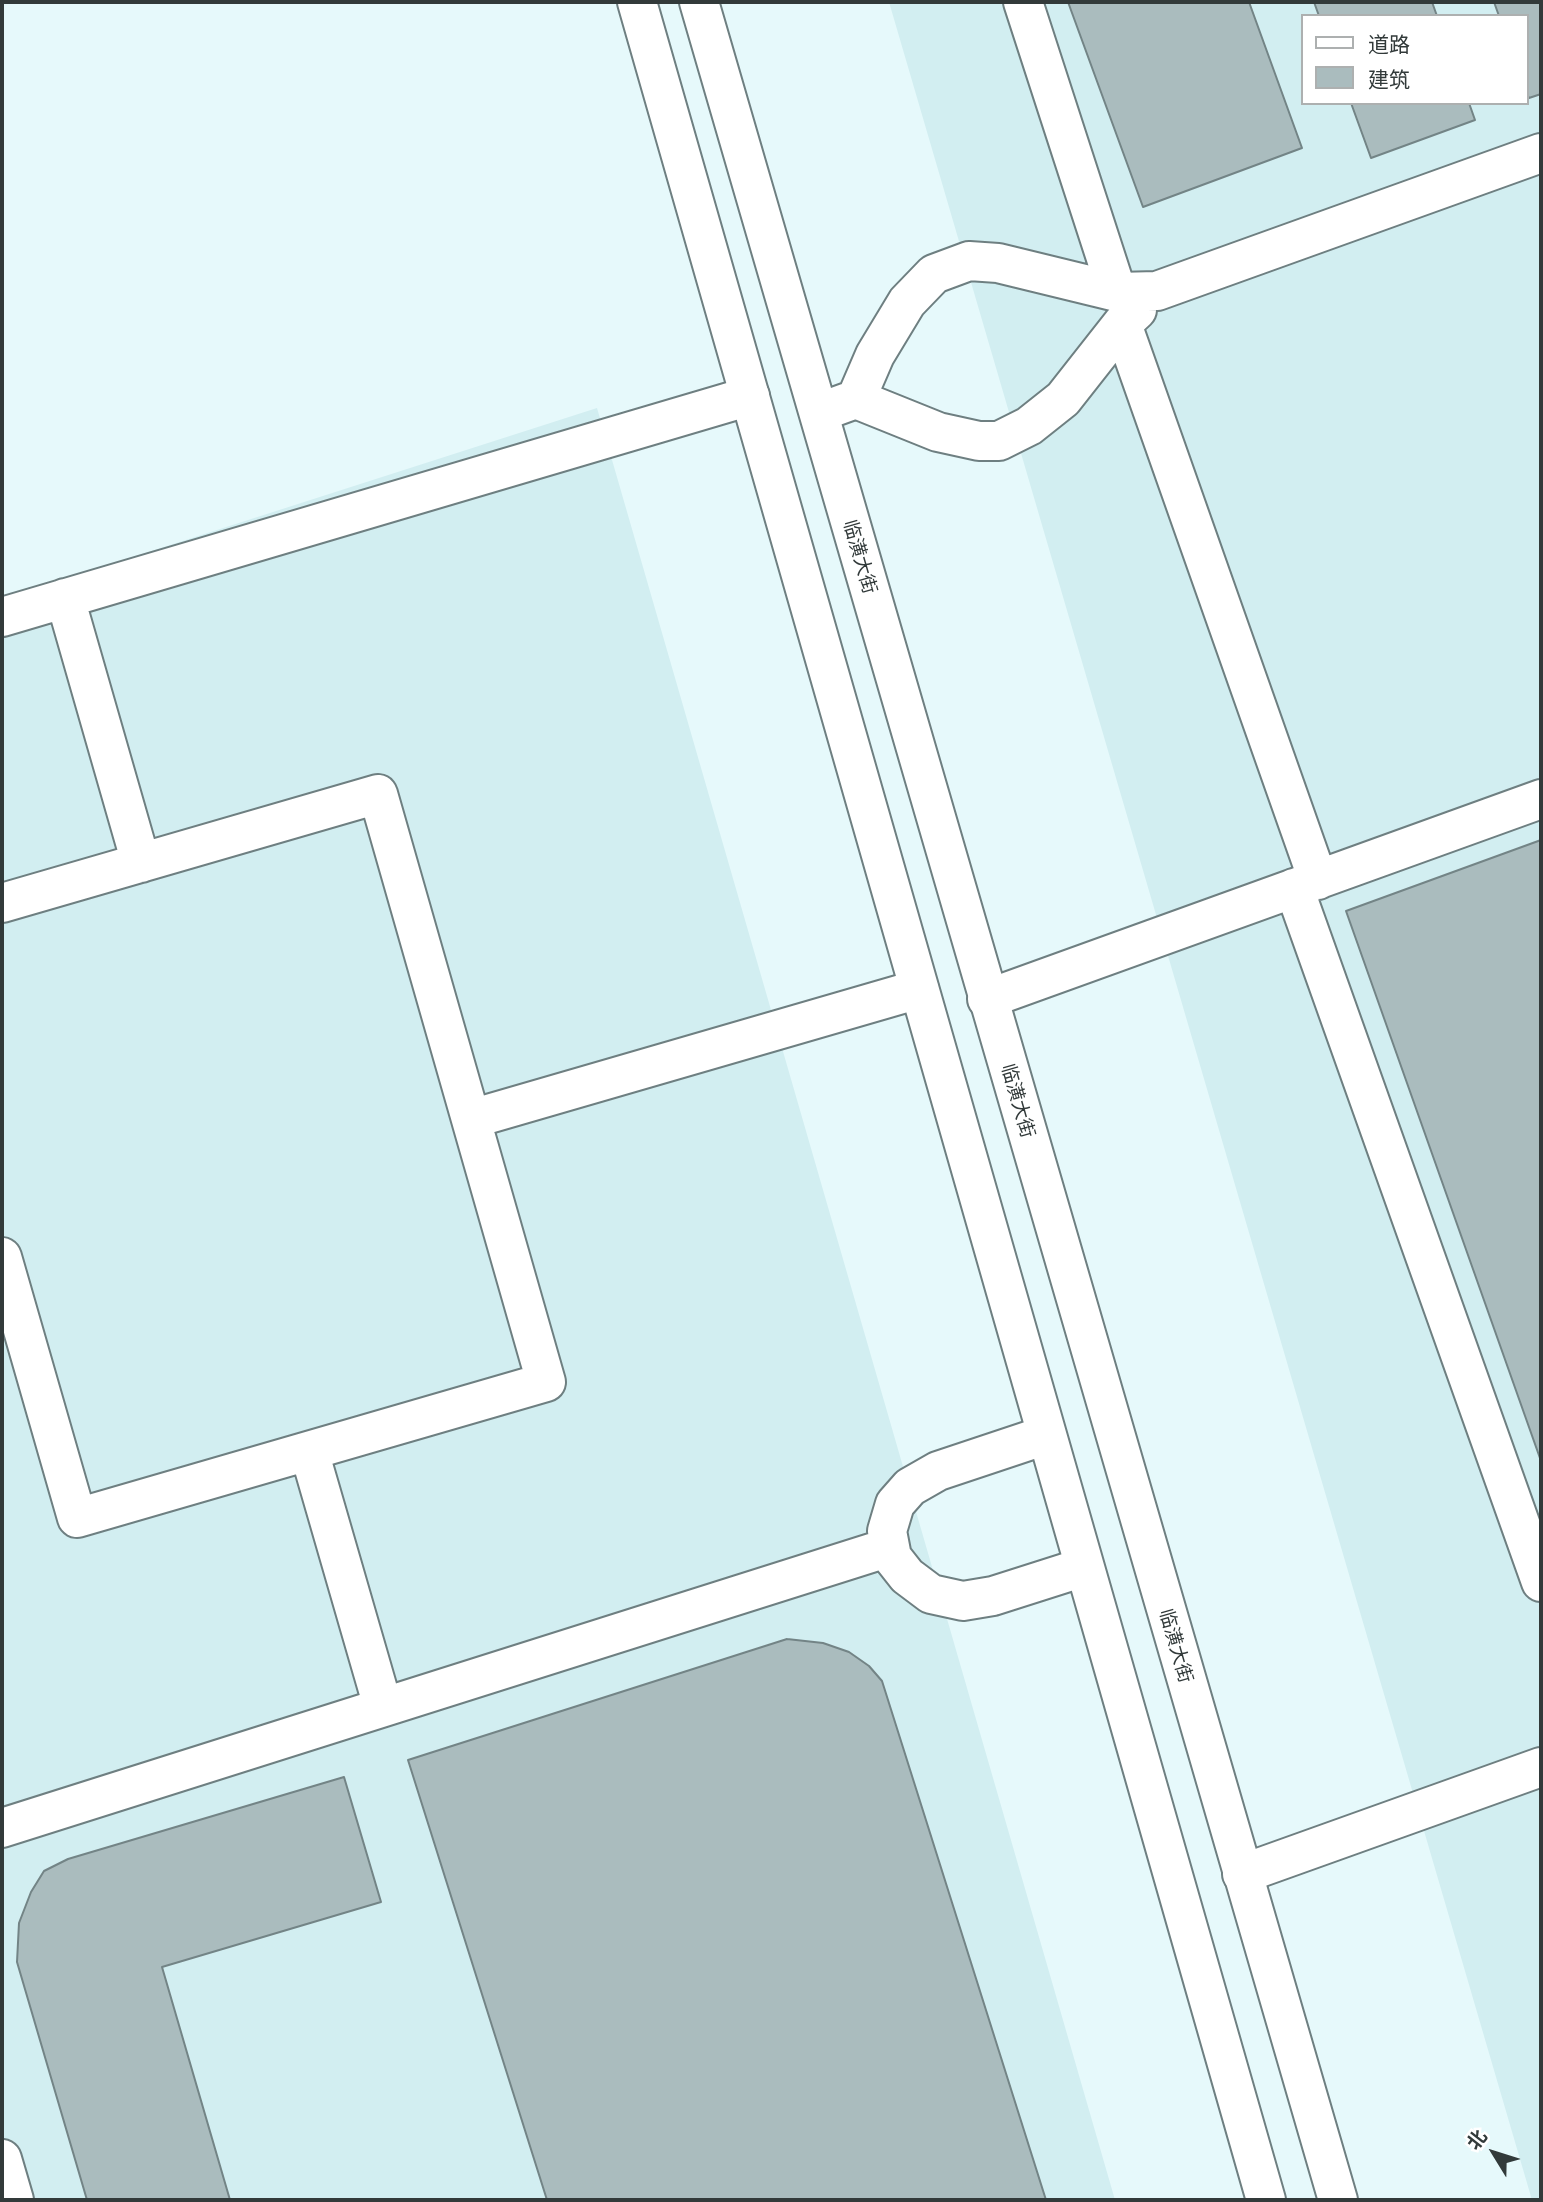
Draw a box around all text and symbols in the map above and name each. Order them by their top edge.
legend [1302,14,1529,105]
text: 道路 [1368,33,1410,56]
text: 建筑 [1368,68,1410,91]
street label: 临潢大街 [838,517,880,597]
street label: 临潢大街 [996,1061,1038,1141]
street label: 临潢大街 [1154,1606,1196,1686]
north arrow [1459,2118,1529,2188]
text: 北 [1463,2126,1491,2154]

